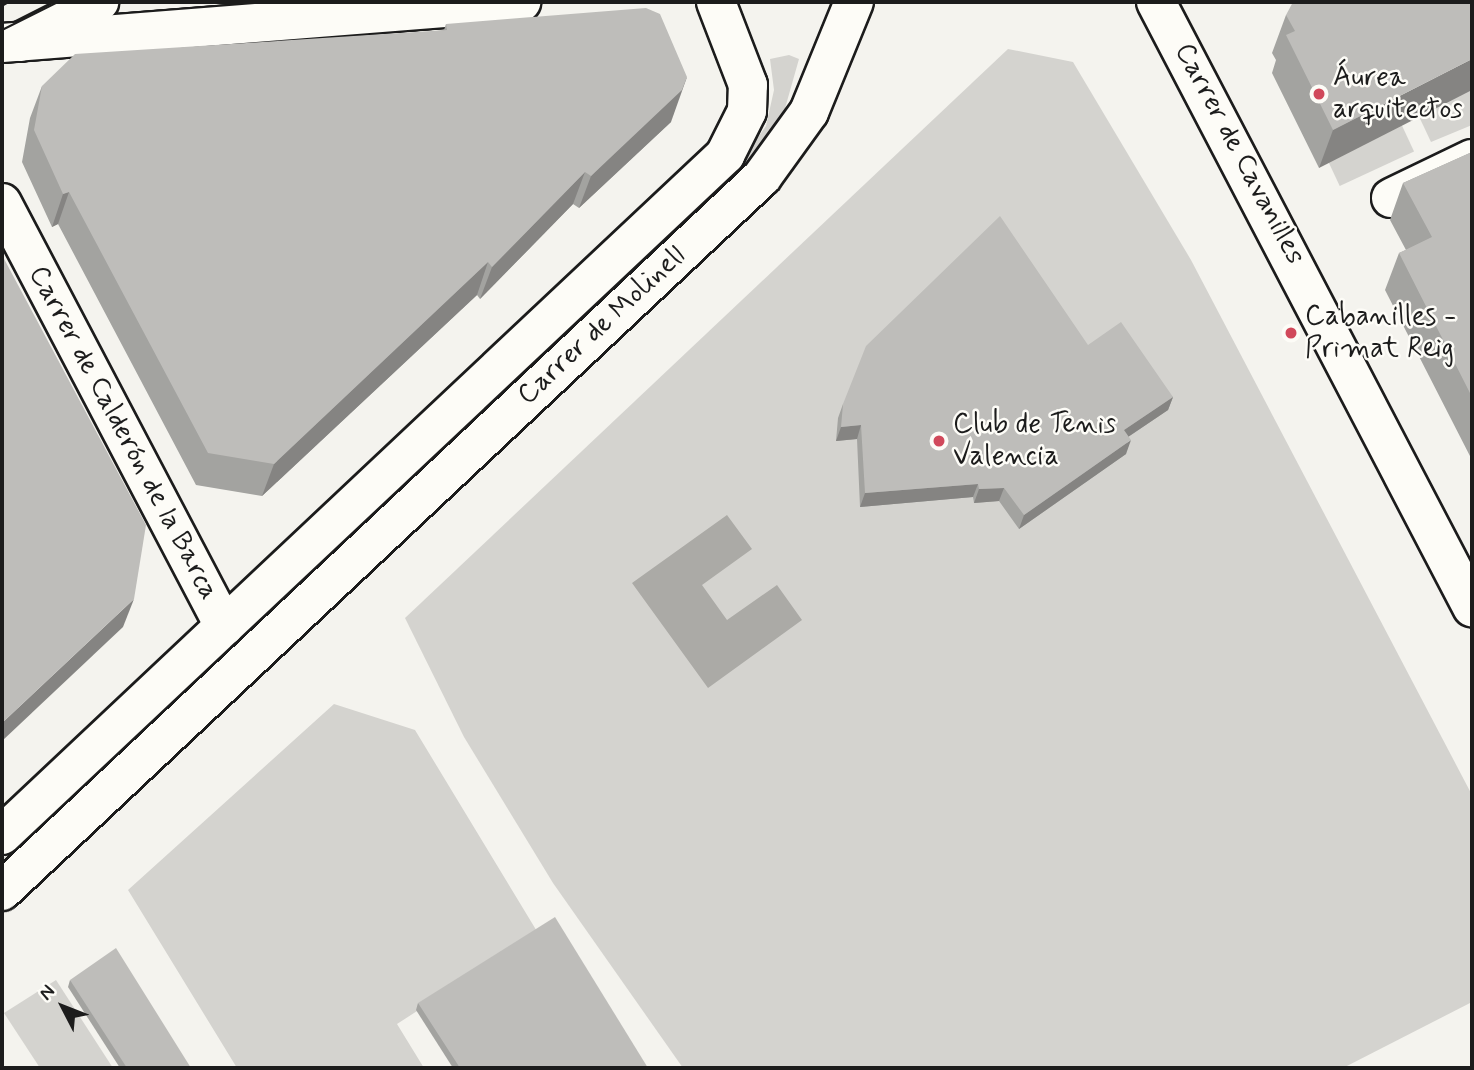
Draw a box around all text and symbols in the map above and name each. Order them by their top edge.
street label: Carrer de Cavanilles [1165,34,1313,274]
place label: Áurea arquitectos [1333,61,1463,127]
marker: Áurea arquitectos [1311,86,1327,102]
street label: Carrer de Molinell [511,239,693,413]
street label: Carrer de Calderón de la Barca [21,262,225,604]
place label: Cabanilles - Primat Reig [1305,300,1456,366]
marker: Cabanilles - Primat Reig [1283,325,1299,341]
place label: Club de Tenis Valencia [953,408,1108,474]
marker: Club de Tenis Valencia [931,433,947,449]
north arrow [28,972,98,1042]
text: N [33,980,61,1006]

